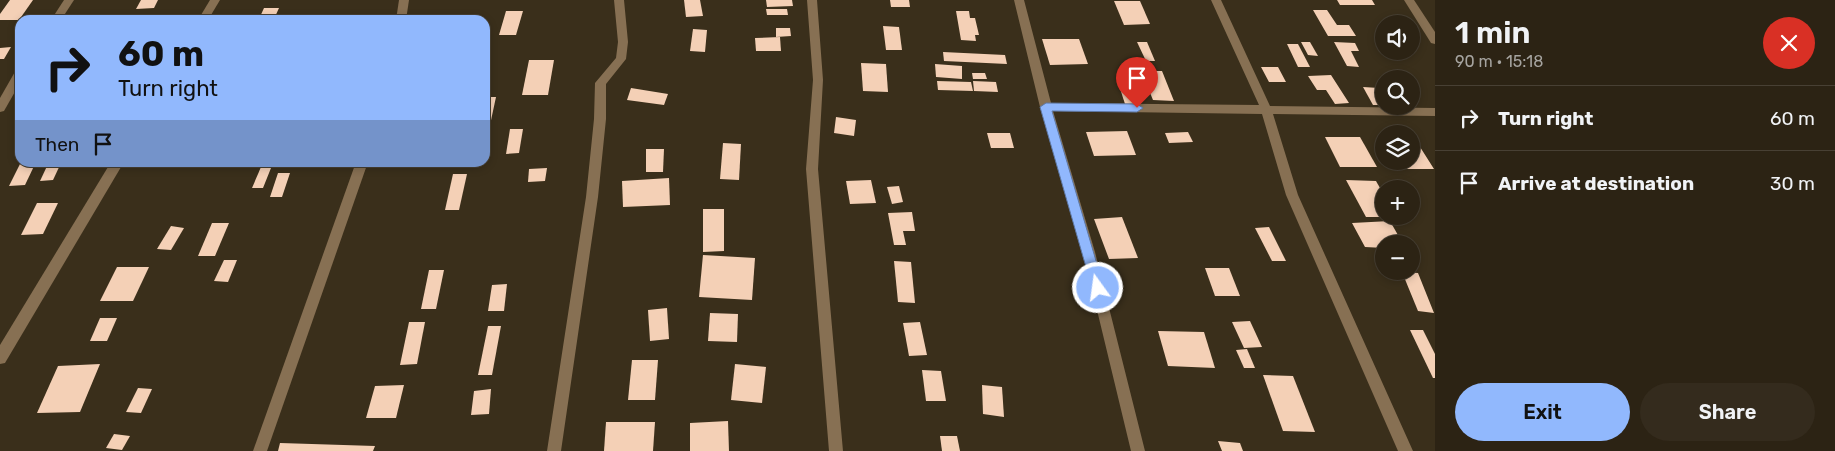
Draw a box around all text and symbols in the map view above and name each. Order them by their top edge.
map controls [1375,15,1420,280]
button: sound [1375,15,1420,60]
text: 1 min [1455,15,1530,51]
button: close [1763,17,1815,69]
text: 60 m [118,33,204,75]
icon: right [35,35,100,100]
text: 90 m · 15:18 [1455,52,1543,71]
pin [1116,57,1158,108]
icon: arrive [1123,64,1151,92]
button: search [1375,70,1420,115]
text: Turn right [118,75,218,102]
icon: right [1455,104,1483,132]
text: Turn right [1498,107,1593,130]
text: 60 m [1770,107,1815,130]
button: layers [1375,125,1420,170]
icon: arrive [89,130,117,158]
text: Then [35,133,79,156]
icon: arrive [1455,169,1483,197]
text: Arrive at destination [1498,172,1694,195]
text: 30 m [1770,172,1815,195]
button: + [1375,180,1420,225]
button: − [1375,235,1420,280]
position arrow [1071,261,1123,313]
button: Exit [1455,383,1630,441]
button: Share [1640,383,1815,441]

